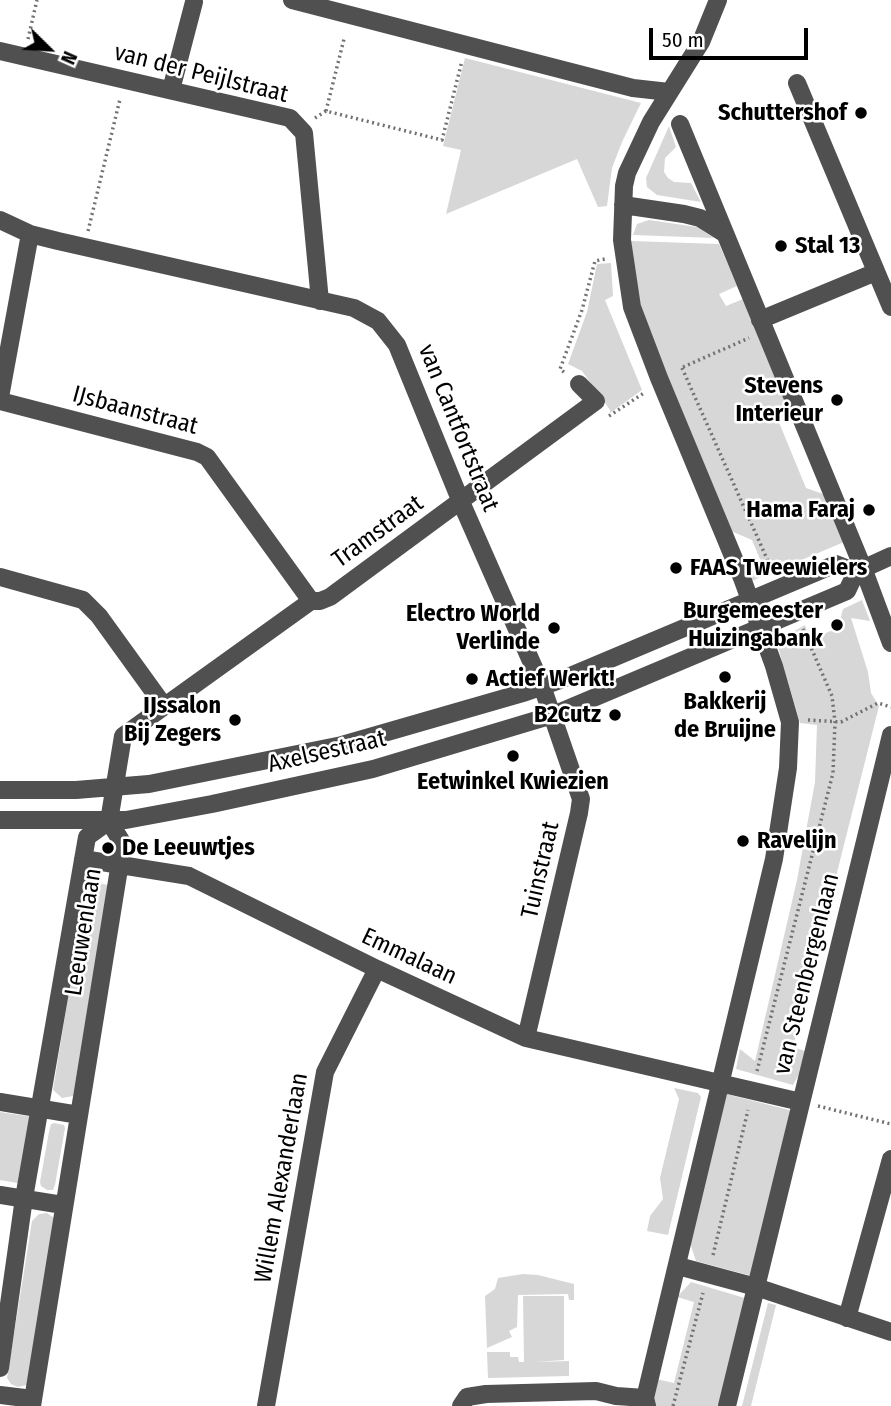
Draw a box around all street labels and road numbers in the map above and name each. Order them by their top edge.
street label: van der Peijlstraat [111,38,291,110]
street label: van Cantfortstraat [411,340,505,516]
street label: IJsbaanstraat [69,380,201,442]
street label: Tramstraat [327,489,429,575]
street label: Axelsestraat [265,724,389,780]
street label: Tuinstraat [516,819,566,921]
street label: Leeuwenlaan [60,866,108,998]
street label: van Steenbergenlaan [768,870,846,1078]
street label: Emmalaan [357,922,461,992]
street label: Willem Alexanderlaan [249,1071,315,1285]

